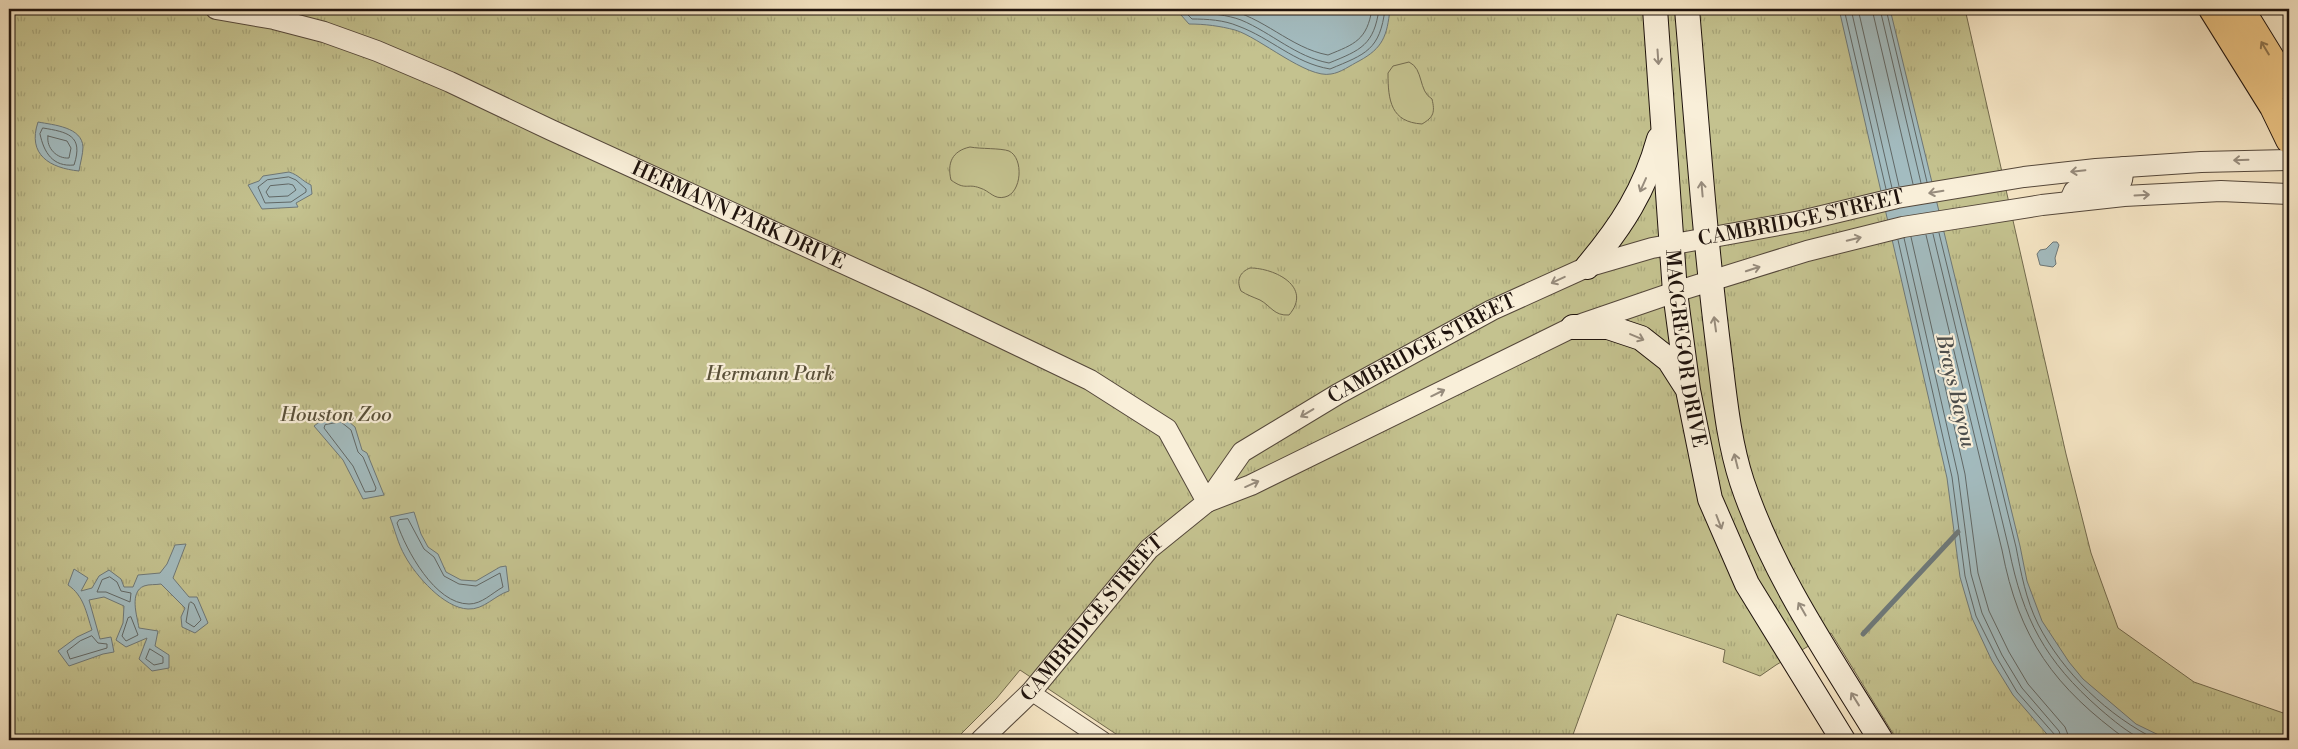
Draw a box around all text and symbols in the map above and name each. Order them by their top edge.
one-way arrow [2260,41,2270,55]
one-way arrow [1654,49,1663,65]
street label: HERMANN PARK DRIVE [628,156,849,275]
one-way arrow [2233,156,2249,165]
one-way arrow [2071,166,2087,176]
one-way arrow [1637,177,1647,192]
one-way arrow [1697,181,1706,197]
street label: CAMBRIDGE STREET [1696,184,1907,252]
one-way arrow [1928,187,1944,197]
one-way arrow [2133,190,2149,200]
one-way arrow [1846,234,1862,243]
street label: MACGREGOR DRIVE [1660,249,1712,450]
one-way arrow [1744,263,1760,273]
one-way arrow [1551,275,1566,285]
street label: CAMBRIDGE STREET [1323,288,1520,410]
one-way arrow [1710,316,1720,332]
water label: Brays Bayou [1929,331,1981,450]
one-way arrow [1629,333,1644,342]
park label: Hermann Park [705,362,834,387]
one-way arrow [1430,388,1445,397]
park label: Houston Zoo [279,403,392,428]
one-way arrow [1300,409,1314,419]
one-way arrow [1731,453,1741,469]
one-way arrow [1244,478,1259,488]
one-way arrow [1715,514,1724,529]
street label: CAMBRIDGE STREET [1016,530,1169,708]
one-way arrow [1796,602,1806,616]
one-way arrow [1850,692,1860,706]

